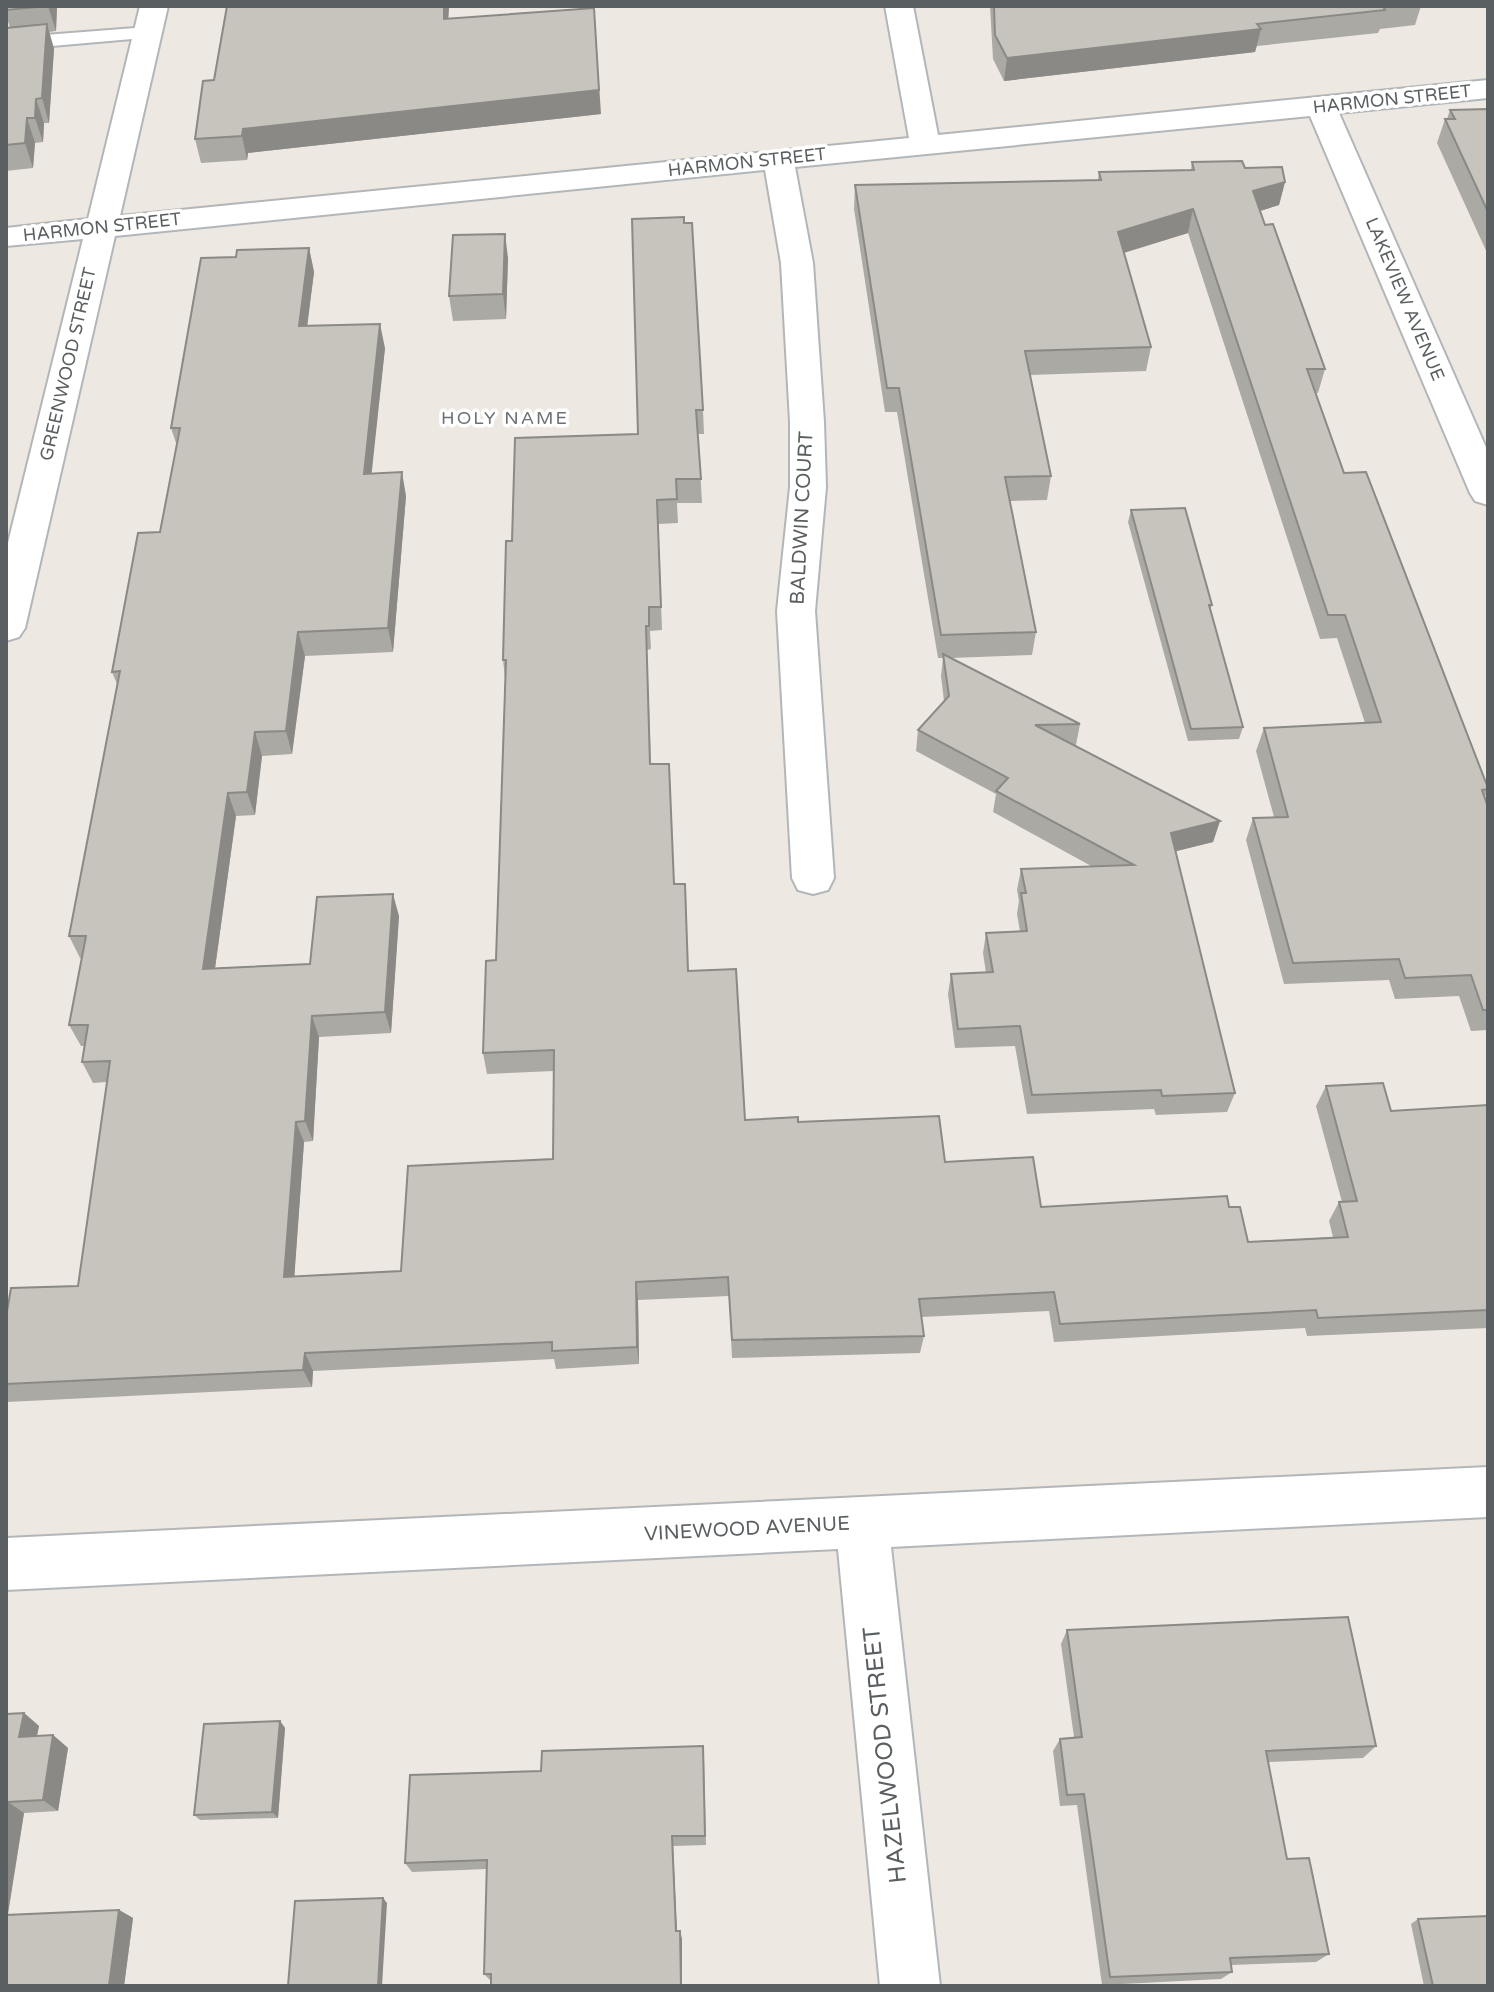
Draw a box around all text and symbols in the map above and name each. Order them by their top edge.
street label: HARMON STREET [1312,80,1472,118]
street label: HARMON STREET [667,143,827,181]
street label: HARMON STREET [22,208,182,246]
street label: LAKEVIEW AVENUE [1361,214,1449,384]
street label: GREENWOOD STREET [35,265,101,463]
district label: HOLY NAME [441,407,569,429]
street label: BALDWIN COURT [785,431,819,605]
street label: VINEWOOD AVENUE [644,1512,850,1546]
street label: HAZELWOOD STREET [857,1625,913,1885]

